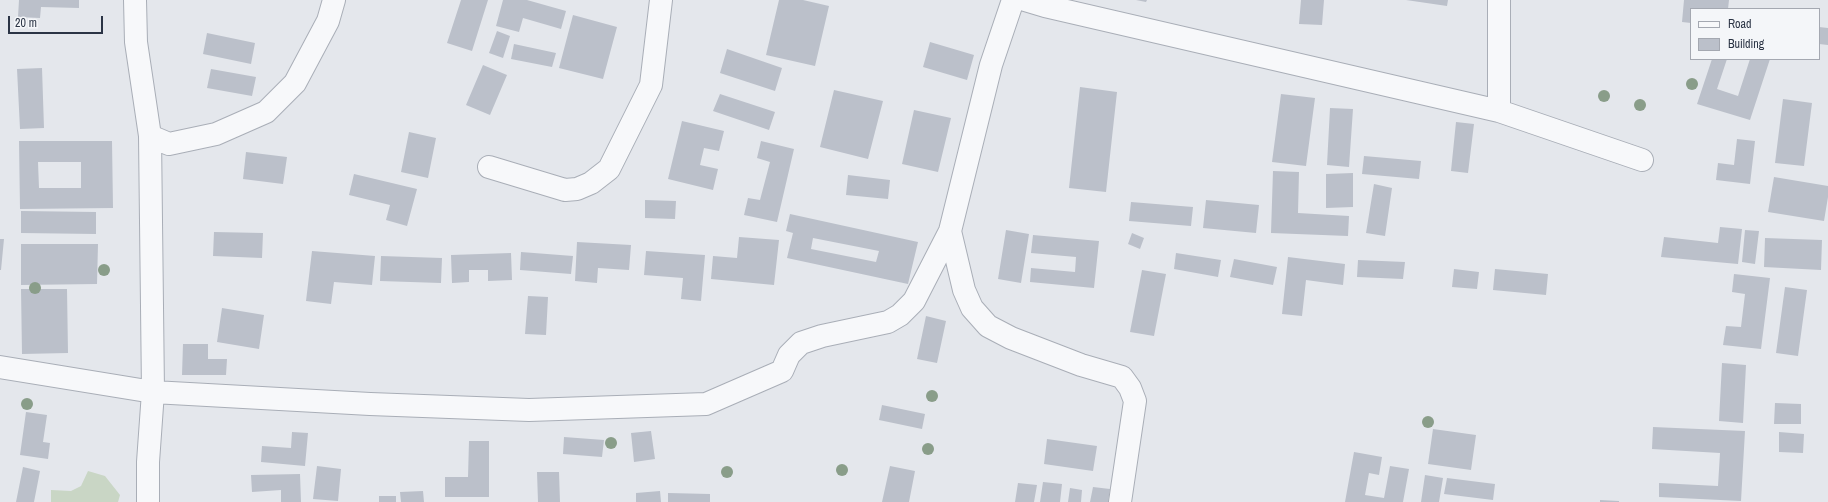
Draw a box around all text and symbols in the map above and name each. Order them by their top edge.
scale bar [10,8,105,34]
legend [1690,8,1820,60]
text: 20 m [15,15,37,31]
text: Road [1728,16,1752,32]
text: Building [1728,36,1764,52]

